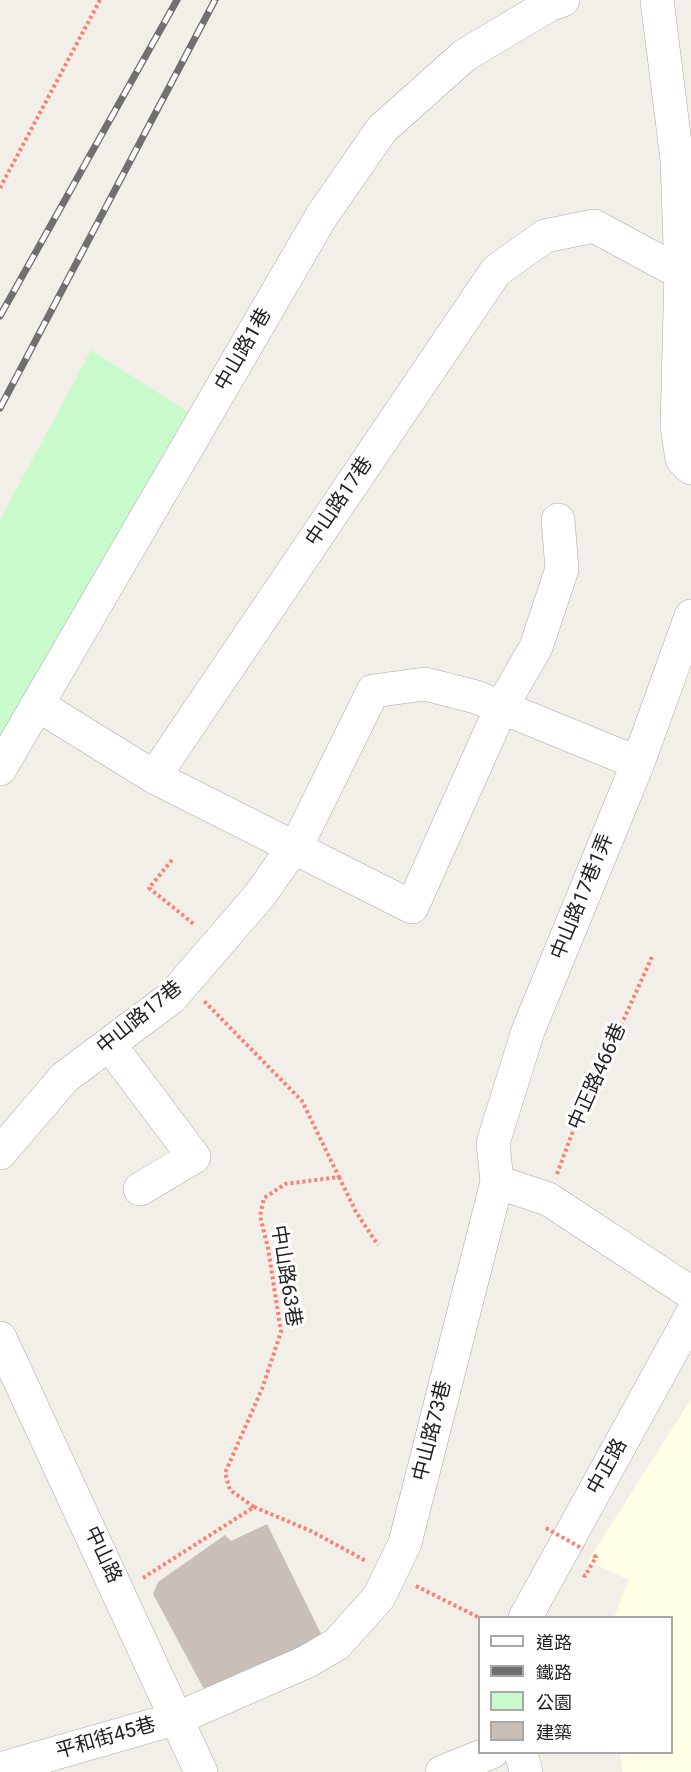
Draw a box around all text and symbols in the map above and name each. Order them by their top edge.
street label: 中山路1巷 [211,304,277,396]
street label: 中山路17巷 [301,453,379,551]
street label: 中山路17巷1弄 [547,831,619,963]
street label: 中山路17巷 [93,976,187,1060]
street label: 中正路466巷 [564,1020,632,1134]
street label: 中山路63巷 [265,1224,305,1328]
street label: 中山路73巷 [409,1378,457,1484]
street label: 中正路 [583,1435,633,1499]
street label: 中山路 [78,1523,126,1587]
legend [478,1616,673,1754]
text: 道路 [536,1632,572,1653]
text: 鐵路 [536,1662,572,1683]
text: 公園 [536,1692,572,1713]
street label: 平和街45巷 [53,1713,159,1765]
text: 建築 [536,1722,572,1743]

